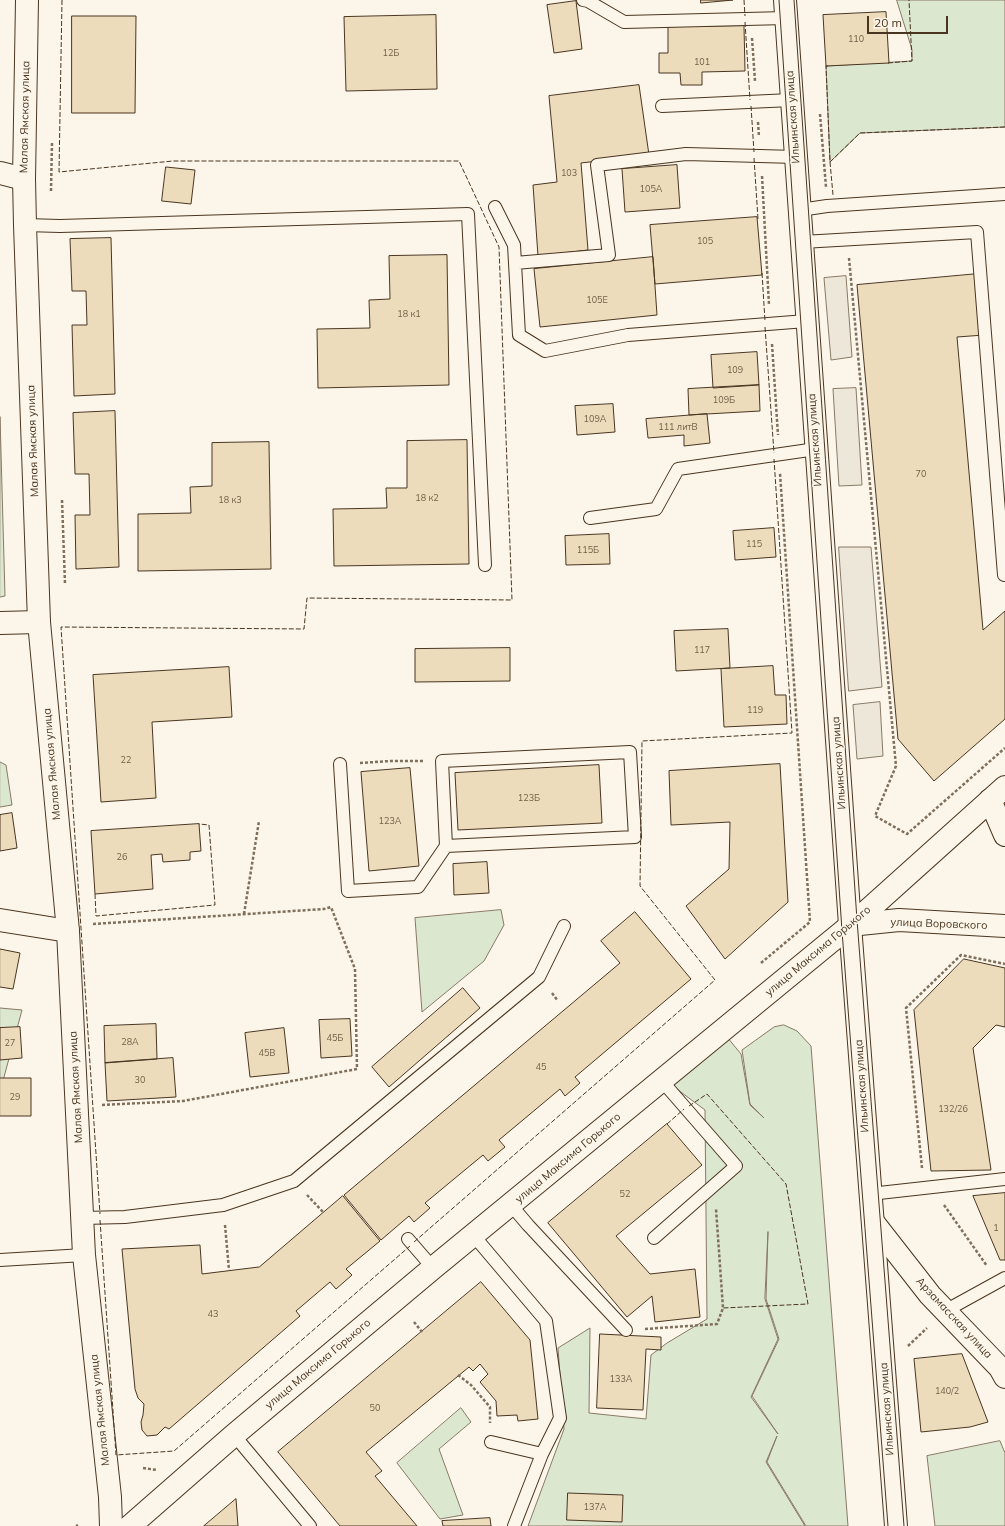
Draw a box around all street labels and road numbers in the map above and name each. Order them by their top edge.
street label: Малая Ямская улица [17,61,33,173]
street label: Ильинская улица [783,70,803,164]
street label: Малая Ямская улица [24,385,42,497]
street label: Ильинская улица [805,393,825,487]
street label: Малая Ямская улица [41,707,63,821]
street label: Ильинская улица [829,716,849,810]
street label: улица Максима Горького [763,903,873,999]
street label: улица Воровского [890,916,988,932]
street label: Малая Ямская улица [66,1031,86,1143]
street label: Ильинская улица [852,1039,872,1133]
street label: улица Максима Горького [513,1110,623,1206]
street label: Арзамасская улица [913,1275,995,1361]
street label: улица Максима Горького [263,1316,373,1412]
street label: Малая Ямская улица [88,1353,112,1467]
street label: Ильинская улица [877,1362,897,1456]

